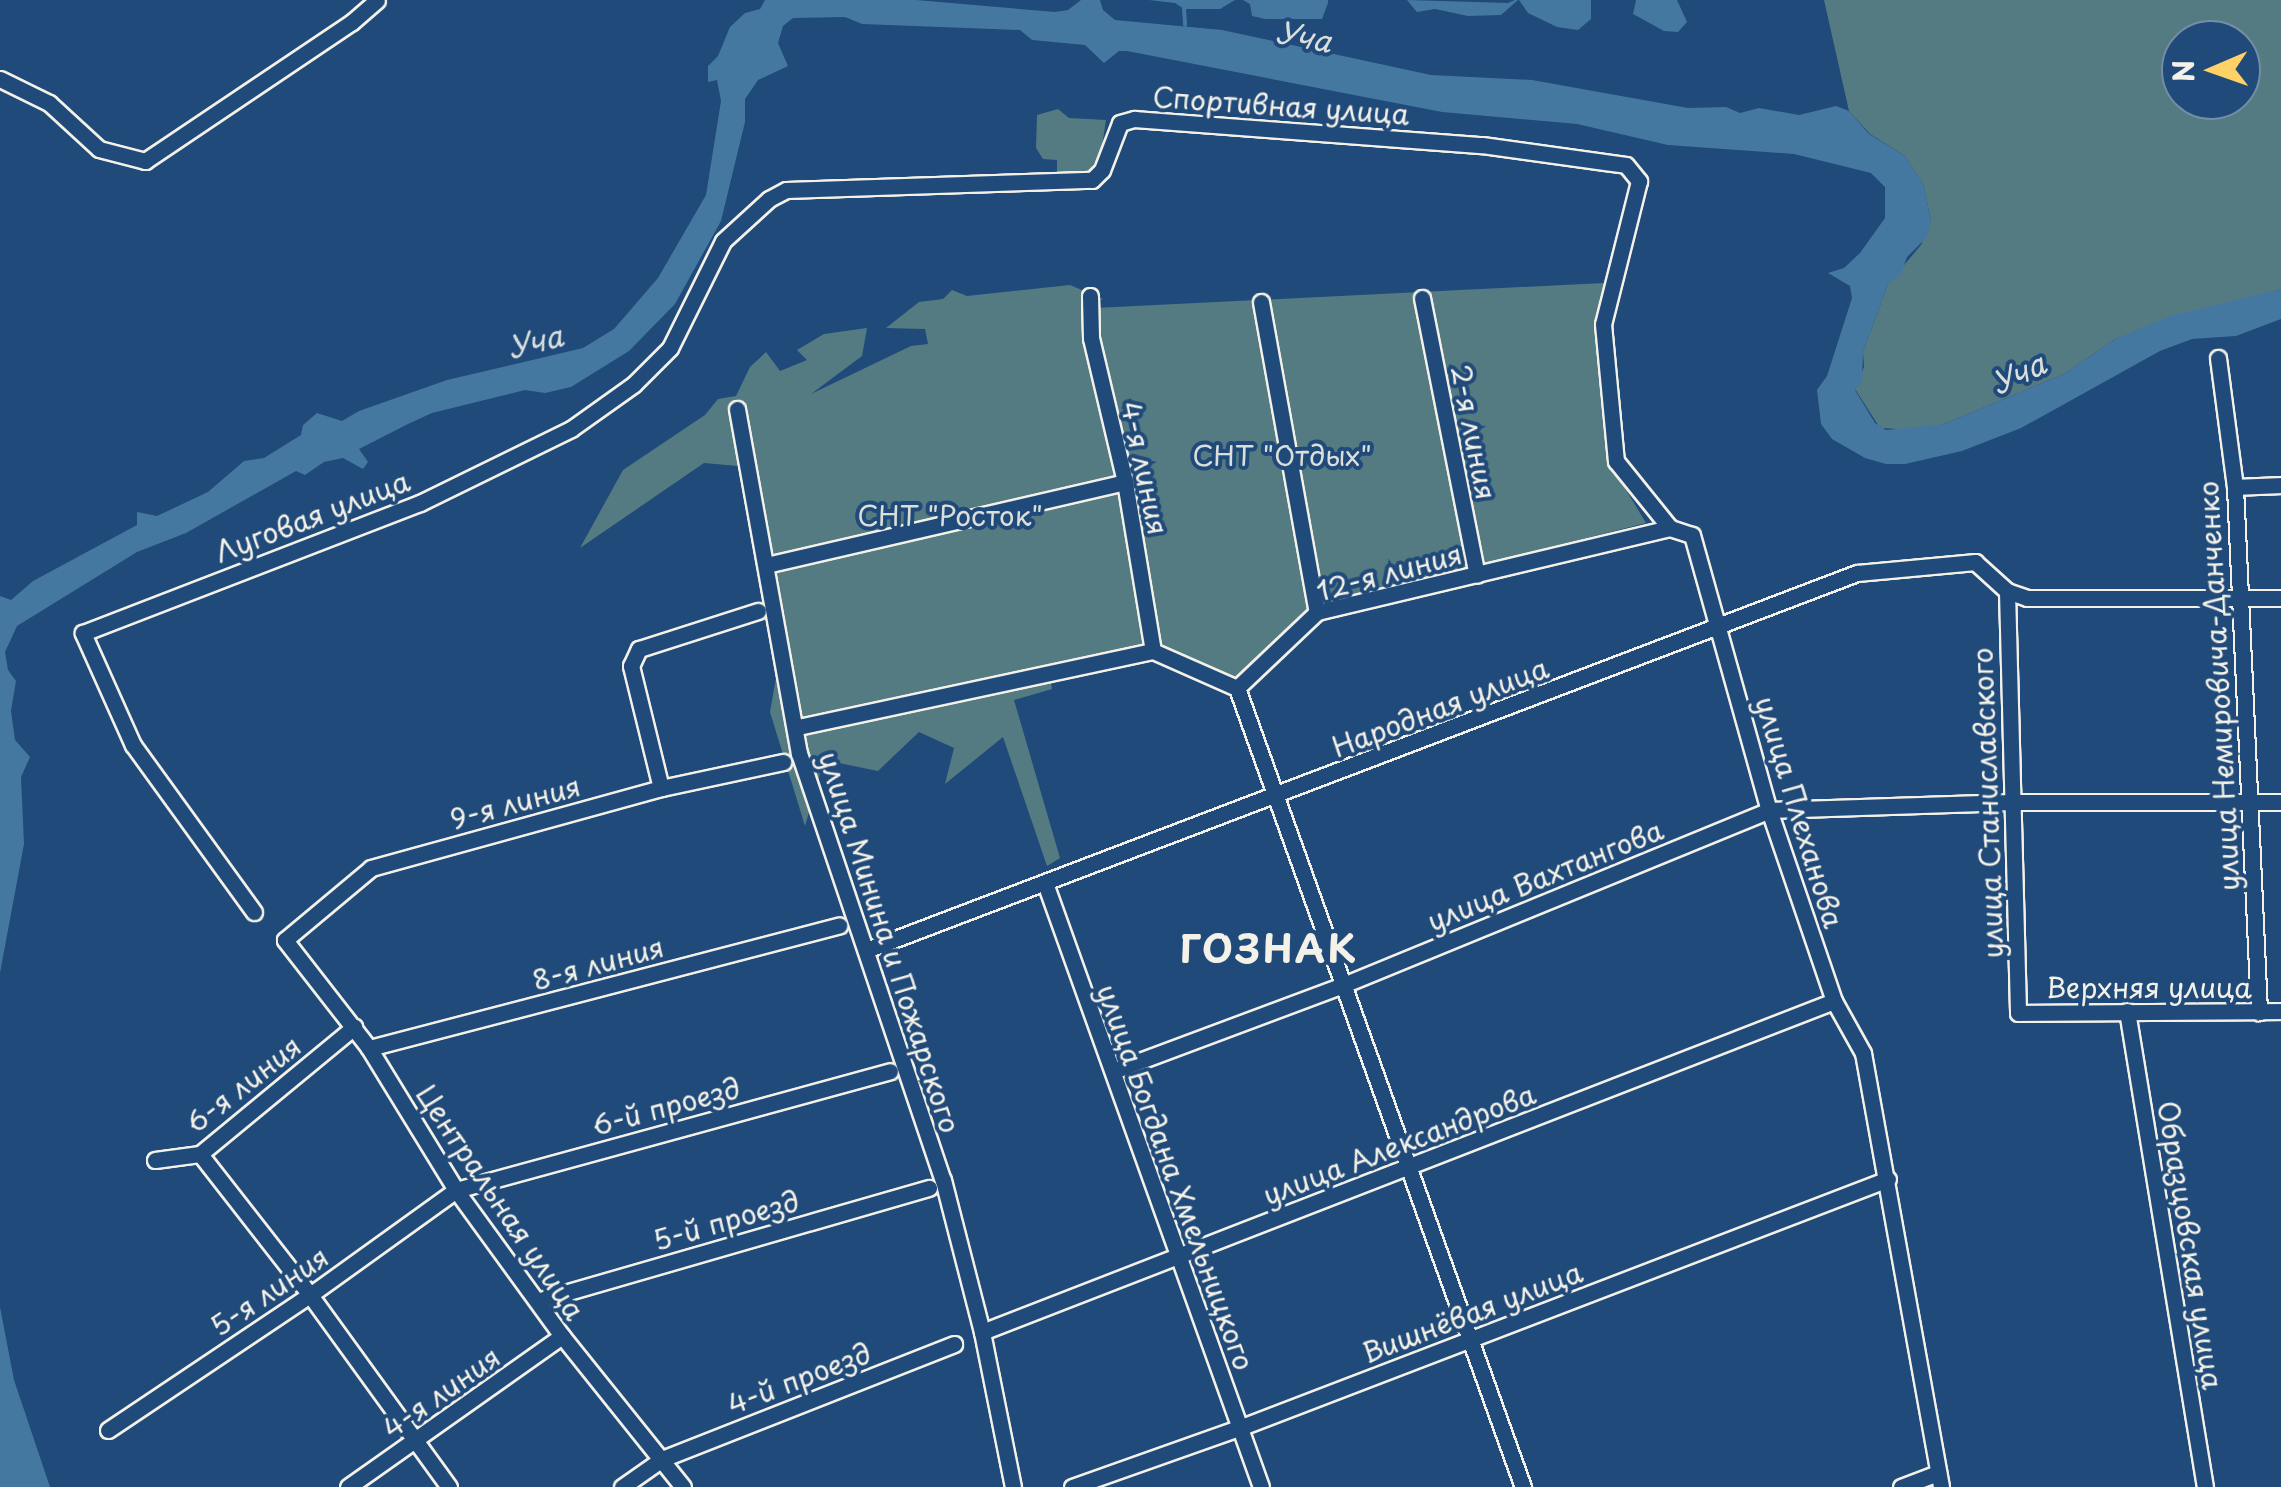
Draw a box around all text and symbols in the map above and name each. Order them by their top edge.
water label: Уча [1273,13,1335,59]
north arrow [2161,20,2261,120]
text: N [2161,59,2204,83]
street label: Спортивная улица [1151,79,1411,131]
water label: Уча [503,317,567,365]
water label: Уча [1985,345,2051,401]
street label: 2-я линия [1444,361,1504,503]
street label: 4-я линия [1114,398,1176,538]
park label: СНТ "Отдых" [1192,438,1372,472]
street label: Луговая улица [209,463,415,569]
street label: улица Немировича-Данченко [2190,479,2246,893]
park label: СНТ "Росток" [857,498,1043,532]
street label: 12-я линия [1312,536,1466,608]
street label: улица Станиславского [1965,646,2009,960]
street label: Народная улица [1326,650,1554,764]
street label: улица Плеханова [1748,691,1852,933]
street label: улица Минина и Пожарского [812,745,968,1139]
street label: 9-я линия [446,768,584,836]
street label: улица Вахтангова [1422,812,1668,938]
district label: ГОЗНАК [1183,925,1355,971]
street label: 8-я линия [528,929,668,997]
street label: Верхняя улица [2045,970,2253,1004]
street label: улица Богдана Хмельницкого [1090,978,1262,1376]
street label: 6-я линия [178,1028,308,1140]
street label: 6-й проезд [588,1070,744,1142]
street label: улица Александрова [1258,1076,1540,1212]
street label: Центральная улица [410,1078,592,1326]
street label: Образцовская улица [2151,1098,2231,1392]
street label: 5-й проезд [649,1183,803,1257]
street label: 5-я линия [203,1239,335,1343]
street label: Вишнёвая улица [1356,1254,1588,1370]
street label: 4-й проезд [722,1335,876,1421]
street label: 4-я линия [375,1339,507,1445]

